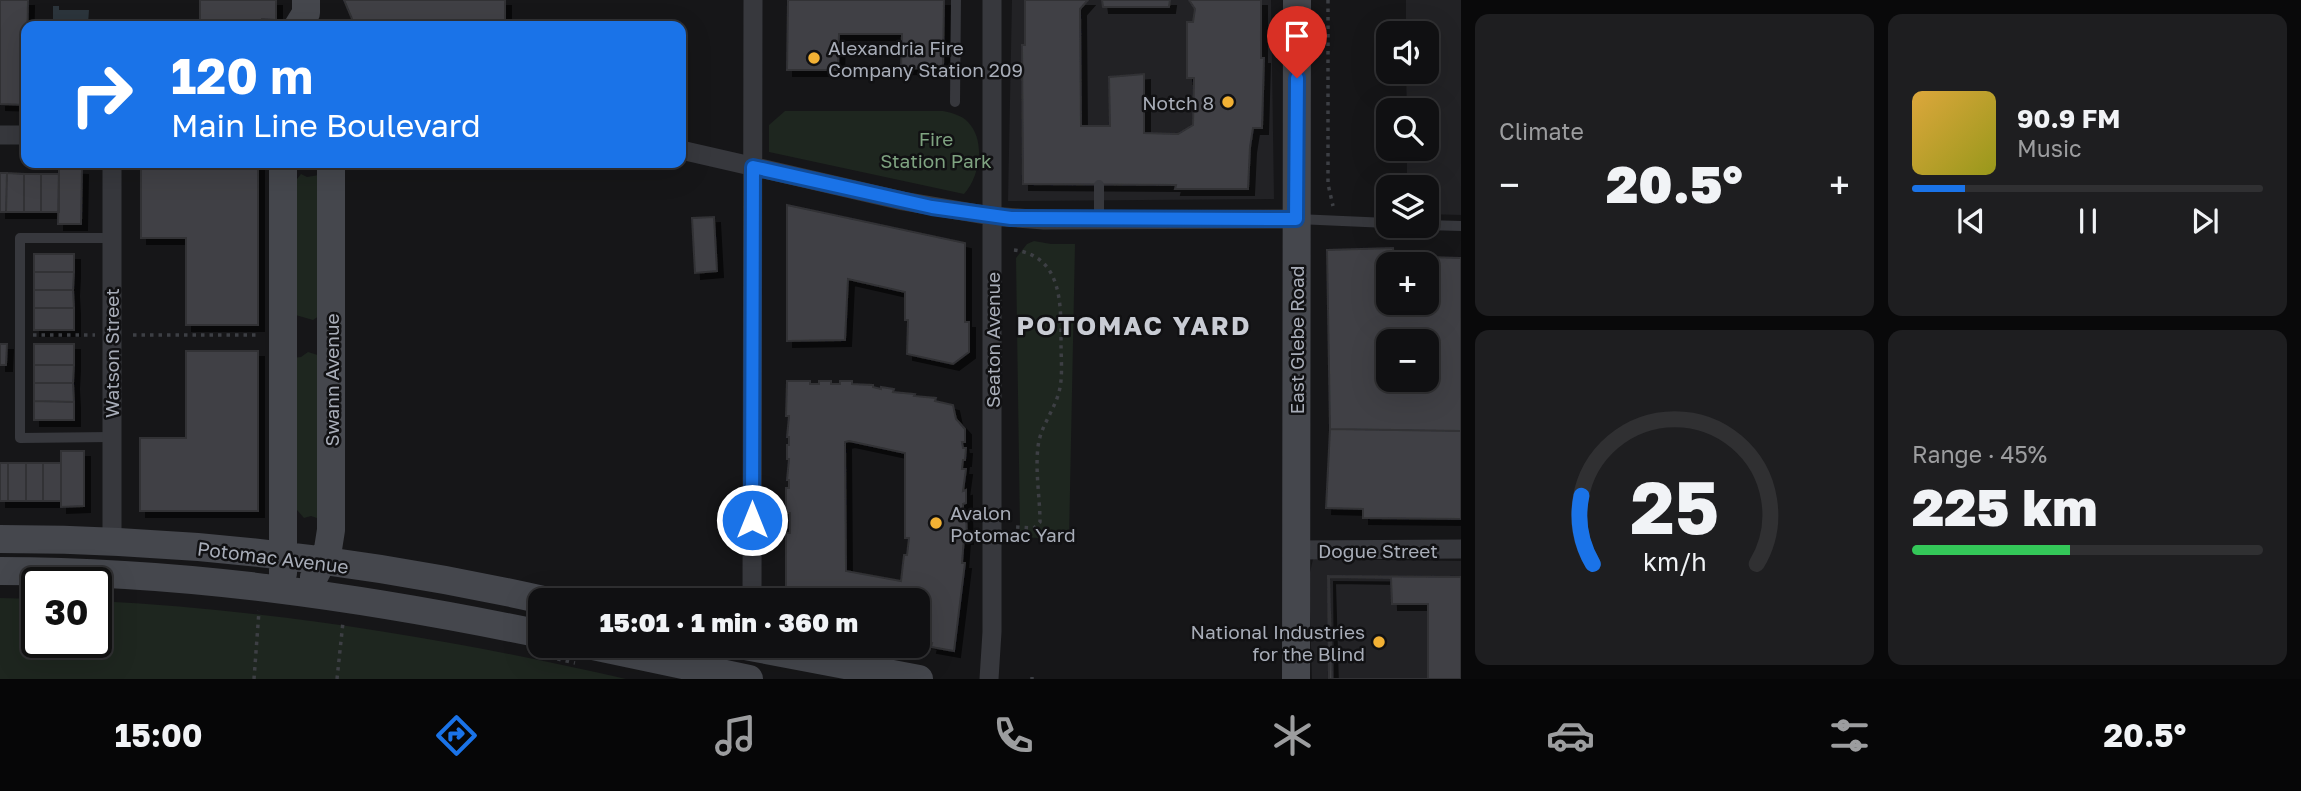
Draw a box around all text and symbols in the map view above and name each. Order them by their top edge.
pin [1267,6,1327,78]
icon: arrive [1278,17,1316,55]
map controls [1376,21,1439,392]
button: sound [1376,21,1439,84]
place label: Alexandria Fire Company Station 209 [828,36,1023,81]
text: 120 m [171,46,313,105]
icon: right [56,49,147,140]
marker: Alexandria Fire Company Station 209 [806,50,822,66]
place label: Notch 8 [1142,91,1214,114]
marker: Notch 8 [1220,94,1236,110]
button: search [1376,98,1439,161]
text: 90.9 FM [2017,103,2120,134]
text: Main Line Boulevard [171,106,481,144]
text: Climate [1499,117,1584,145]
park label: Fire Station Park [880,127,992,172]
text: Music [2017,134,2082,162]
text: 20.5° [1606,152,1743,214]
text: − [1499,162,1520,207]
text: + [1829,162,1850,207]
button: layers [1376,175,1439,238]
icon: previous [1952,202,1990,240]
icon: pause [2069,202,2107,240]
icon: next [2186,202,2224,240]
button: + [1376,252,1439,315]
street label: East Glebe Road [1285,266,1308,414]
street label: Seaton Avenue [981,272,1004,408]
street label: Watson Street [100,288,123,418]
district label: POTOMAC YARD [1016,310,1252,341]
street label: Swann Avenue [320,314,343,446]
button: − [1376,329,1439,392]
text: Range · 45% [1912,440,2047,468]
text: 25 [1630,463,1719,550]
text: 225 km [1912,475,2098,537]
position arrow [715,483,789,557]
place label: Avalon Potomac Yard [950,501,1076,546]
marker: Avalon Potomac Yard [928,515,944,531]
street label: Potomac Avenue [196,536,350,578]
street label: Dogue Street [1318,539,1438,562]
text: km/h [1643,545,1706,576]
speed limit sign: 30 [21,567,112,658]
text: 15:01 · 1 min · 360 m [600,607,858,638]
place label: National Industries for the Blind [1191,620,1365,665]
marker: National Industries for the Blind [1371,634,1387,650]
icon: directions [432,711,481,760]
icon: music [711,711,760,760]
icon: phone [989,711,1038,760]
icon: climate [1268,711,1317,760]
icon: car [1546,711,1595,760]
icon: filters [1825,711,1874,760]
text: 15:00 [115,716,203,754]
text: 20.5° [2104,716,2186,754]

